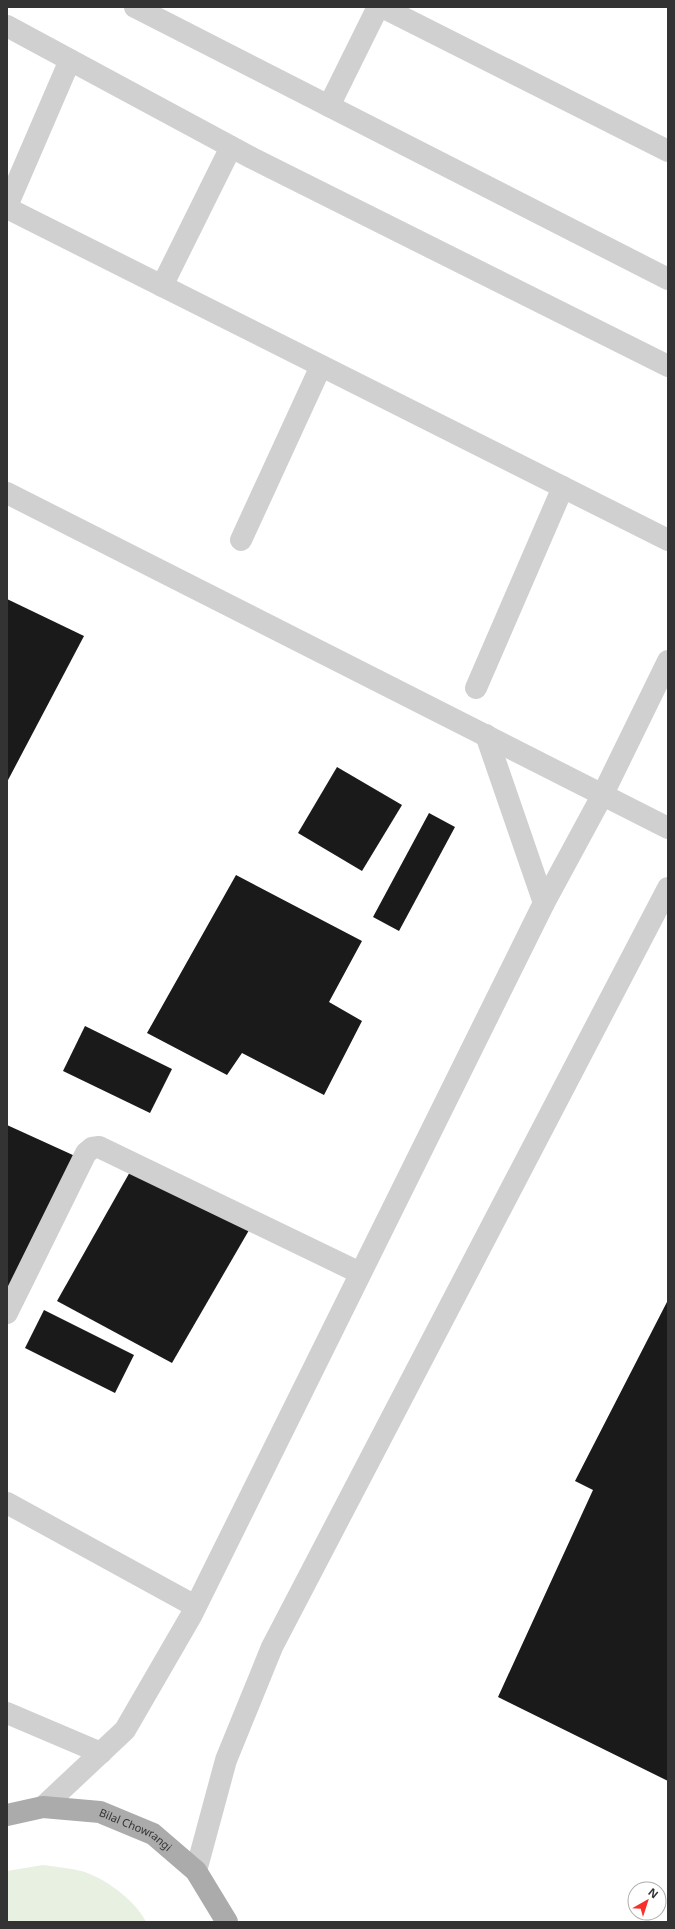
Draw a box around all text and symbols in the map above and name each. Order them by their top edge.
street label: Bilal Chowrangi [97,1804,175,1854]
north arrow [627,1881,667,1921]
text: N [645,1884,662,1901]

